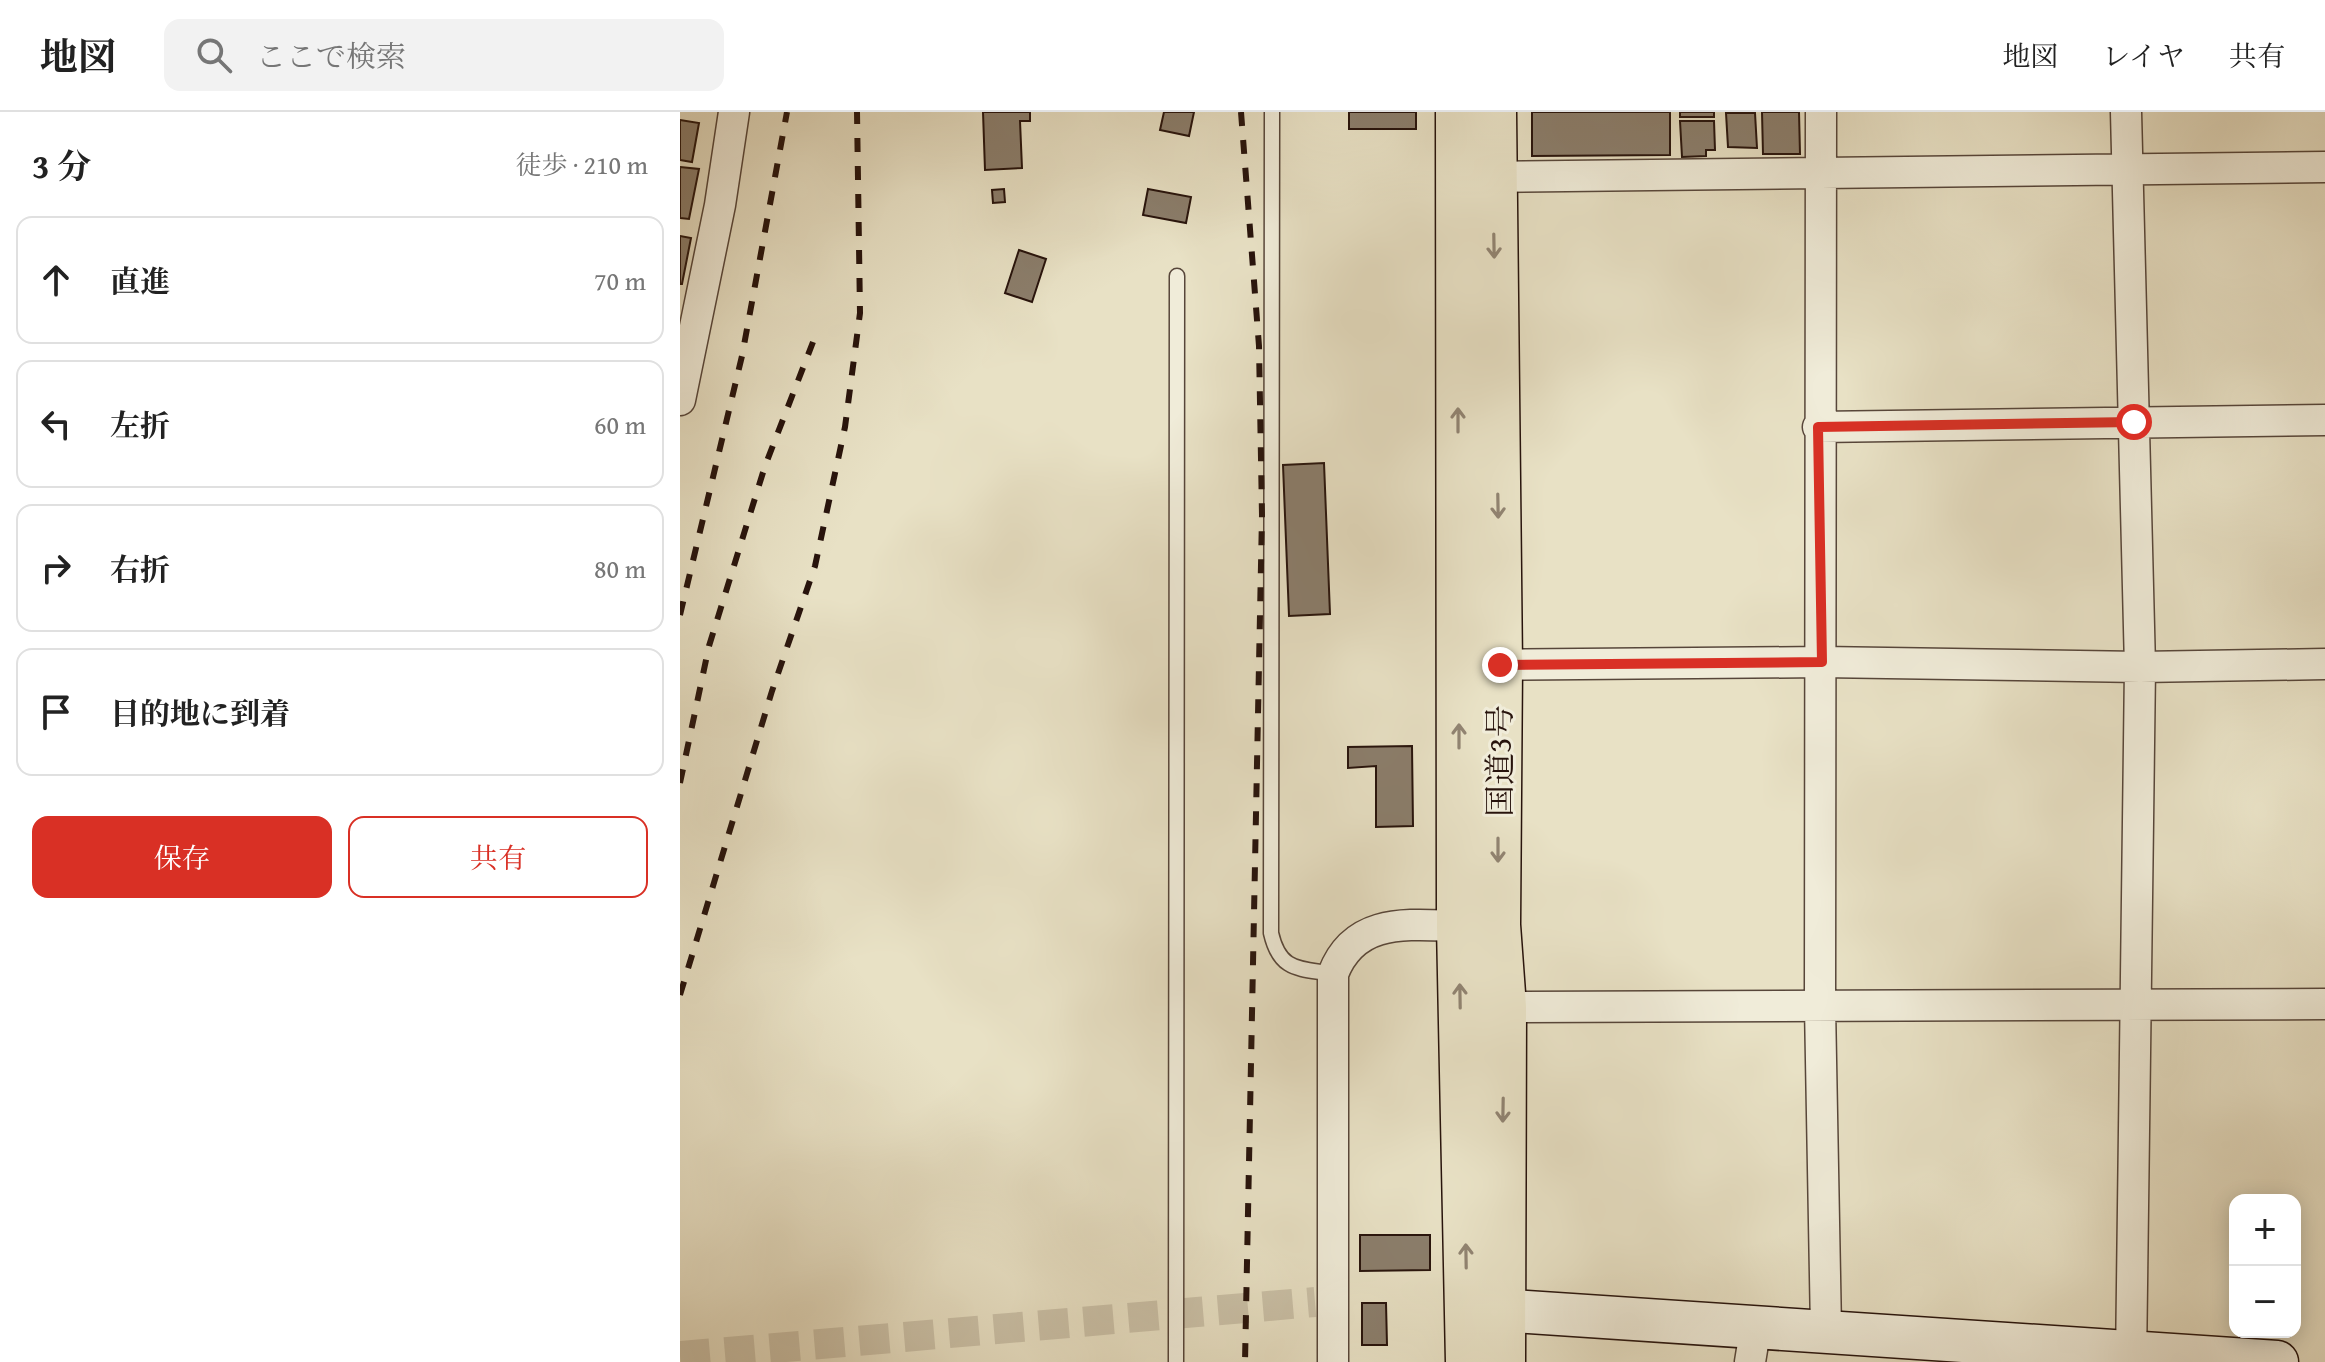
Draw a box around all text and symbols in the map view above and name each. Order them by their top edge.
search box [164,19,724,91]
text: 地図 [40,28,116,84]
icon: search [192,33,236,77]
text: ここで検索 [256,34,406,78]
text: 地図 [2002,35,2058,76]
text: レイヤ [2102,35,2185,76]
text: 共有 [2229,35,2285,76]
text: 3 分 [32,141,91,190]
text: 徒歩 · 210 m [516,145,648,184]
one-way arrow [1486,232,1502,259]
icon: ahead [34,258,78,302]
text: 直進 [110,259,170,303]
text: 70 m [594,261,646,300]
icon: left [34,402,78,446]
text: 左折 [110,403,170,447]
route start [2116,404,2152,440]
text: 60 m [594,405,646,444]
one-way arrow [1450,407,1466,434]
one-way arrow [1490,492,1505,519]
icon: right [34,546,78,590]
text: 右折 [110,547,170,591]
text: 80 m [594,549,646,588]
route end [1482,647,1518,683]
icon: arrive [34,690,78,734]
text: 目的地に到着 [110,691,290,735]
street label: 国道3号 [1476,705,1523,817]
one-way arrow [1451,723,1467,750]
button: 保存 [32,816,332,898]
button: 共有 [348,816,648,898]
one-way arrow [1490,836,1506,863]
one-way arrow [1453,983,1468,1010]
one-way arrow [1495,1096,1511,1123]
map controls [2229,1194,2301,1338]
button: + [2229,1194,2301,1266]
one-way arrow [1459,1243,1474,1270]
button: − [2229,1266,2301,1338]

